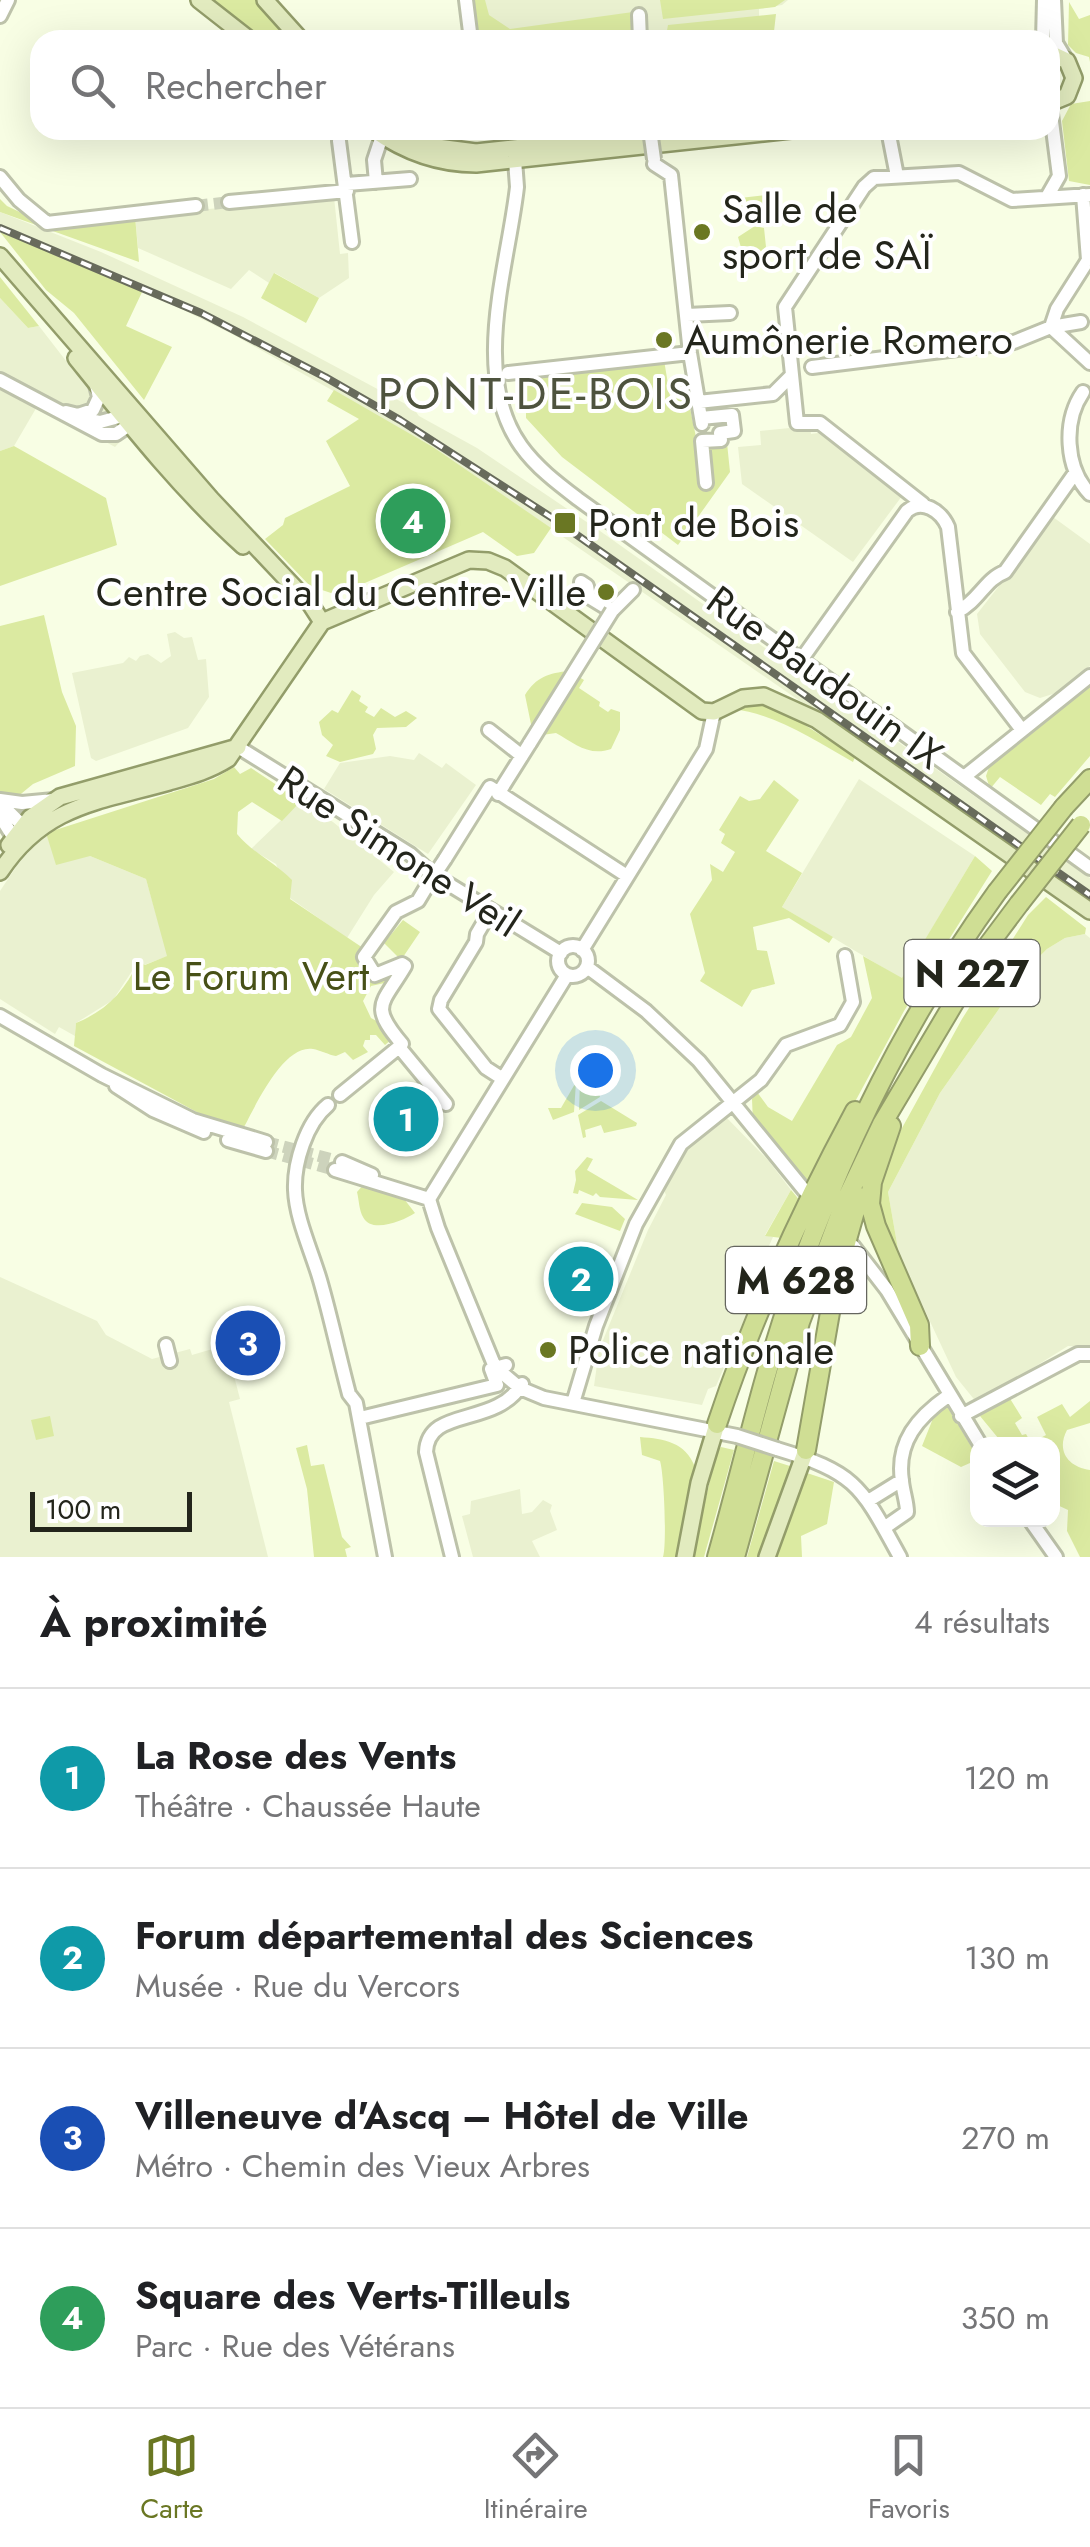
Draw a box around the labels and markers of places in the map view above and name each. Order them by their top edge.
place label: Salle de sport de SAÏ [722,180,934,284]
marker: Salle de sport de SAÏ [691,221,713,243]
place label: Aumônerie Romero [684,311,1013,369]
marker: Aumônerie Romero [653,329,675,351]
pin: 4 [380,484,446,558]
place label: Pont de Bois [588,494,799,552]
marker: Pont de Bois [552,510,578,536]
place label: Centre Social du Centre-Ville [96,563,586,621]
marker: Centre Social du Centre-Ville [595,581,617,603]
pin: 1 [374,1082,438,1156]
pin: 2 [548,1242,614,1316]
pin: 3 [216,1306,280,1380]
place label: Police nationale [568,1321,834,1379]
marker: Police nationale [537,1339,559,1361]

